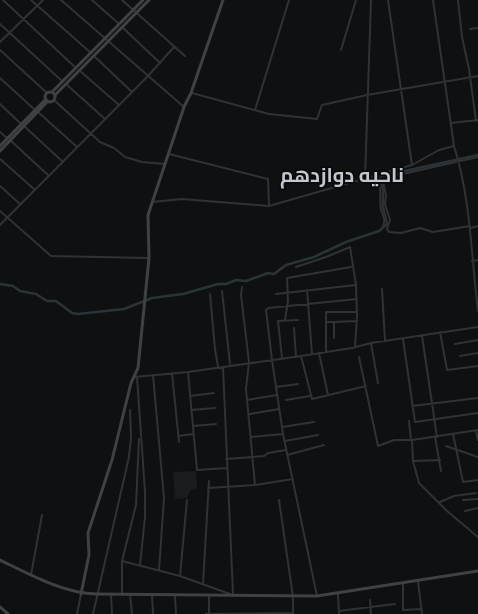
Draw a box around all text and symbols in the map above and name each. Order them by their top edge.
district label: ناحیه دوازدهم [280,163,404,189]

